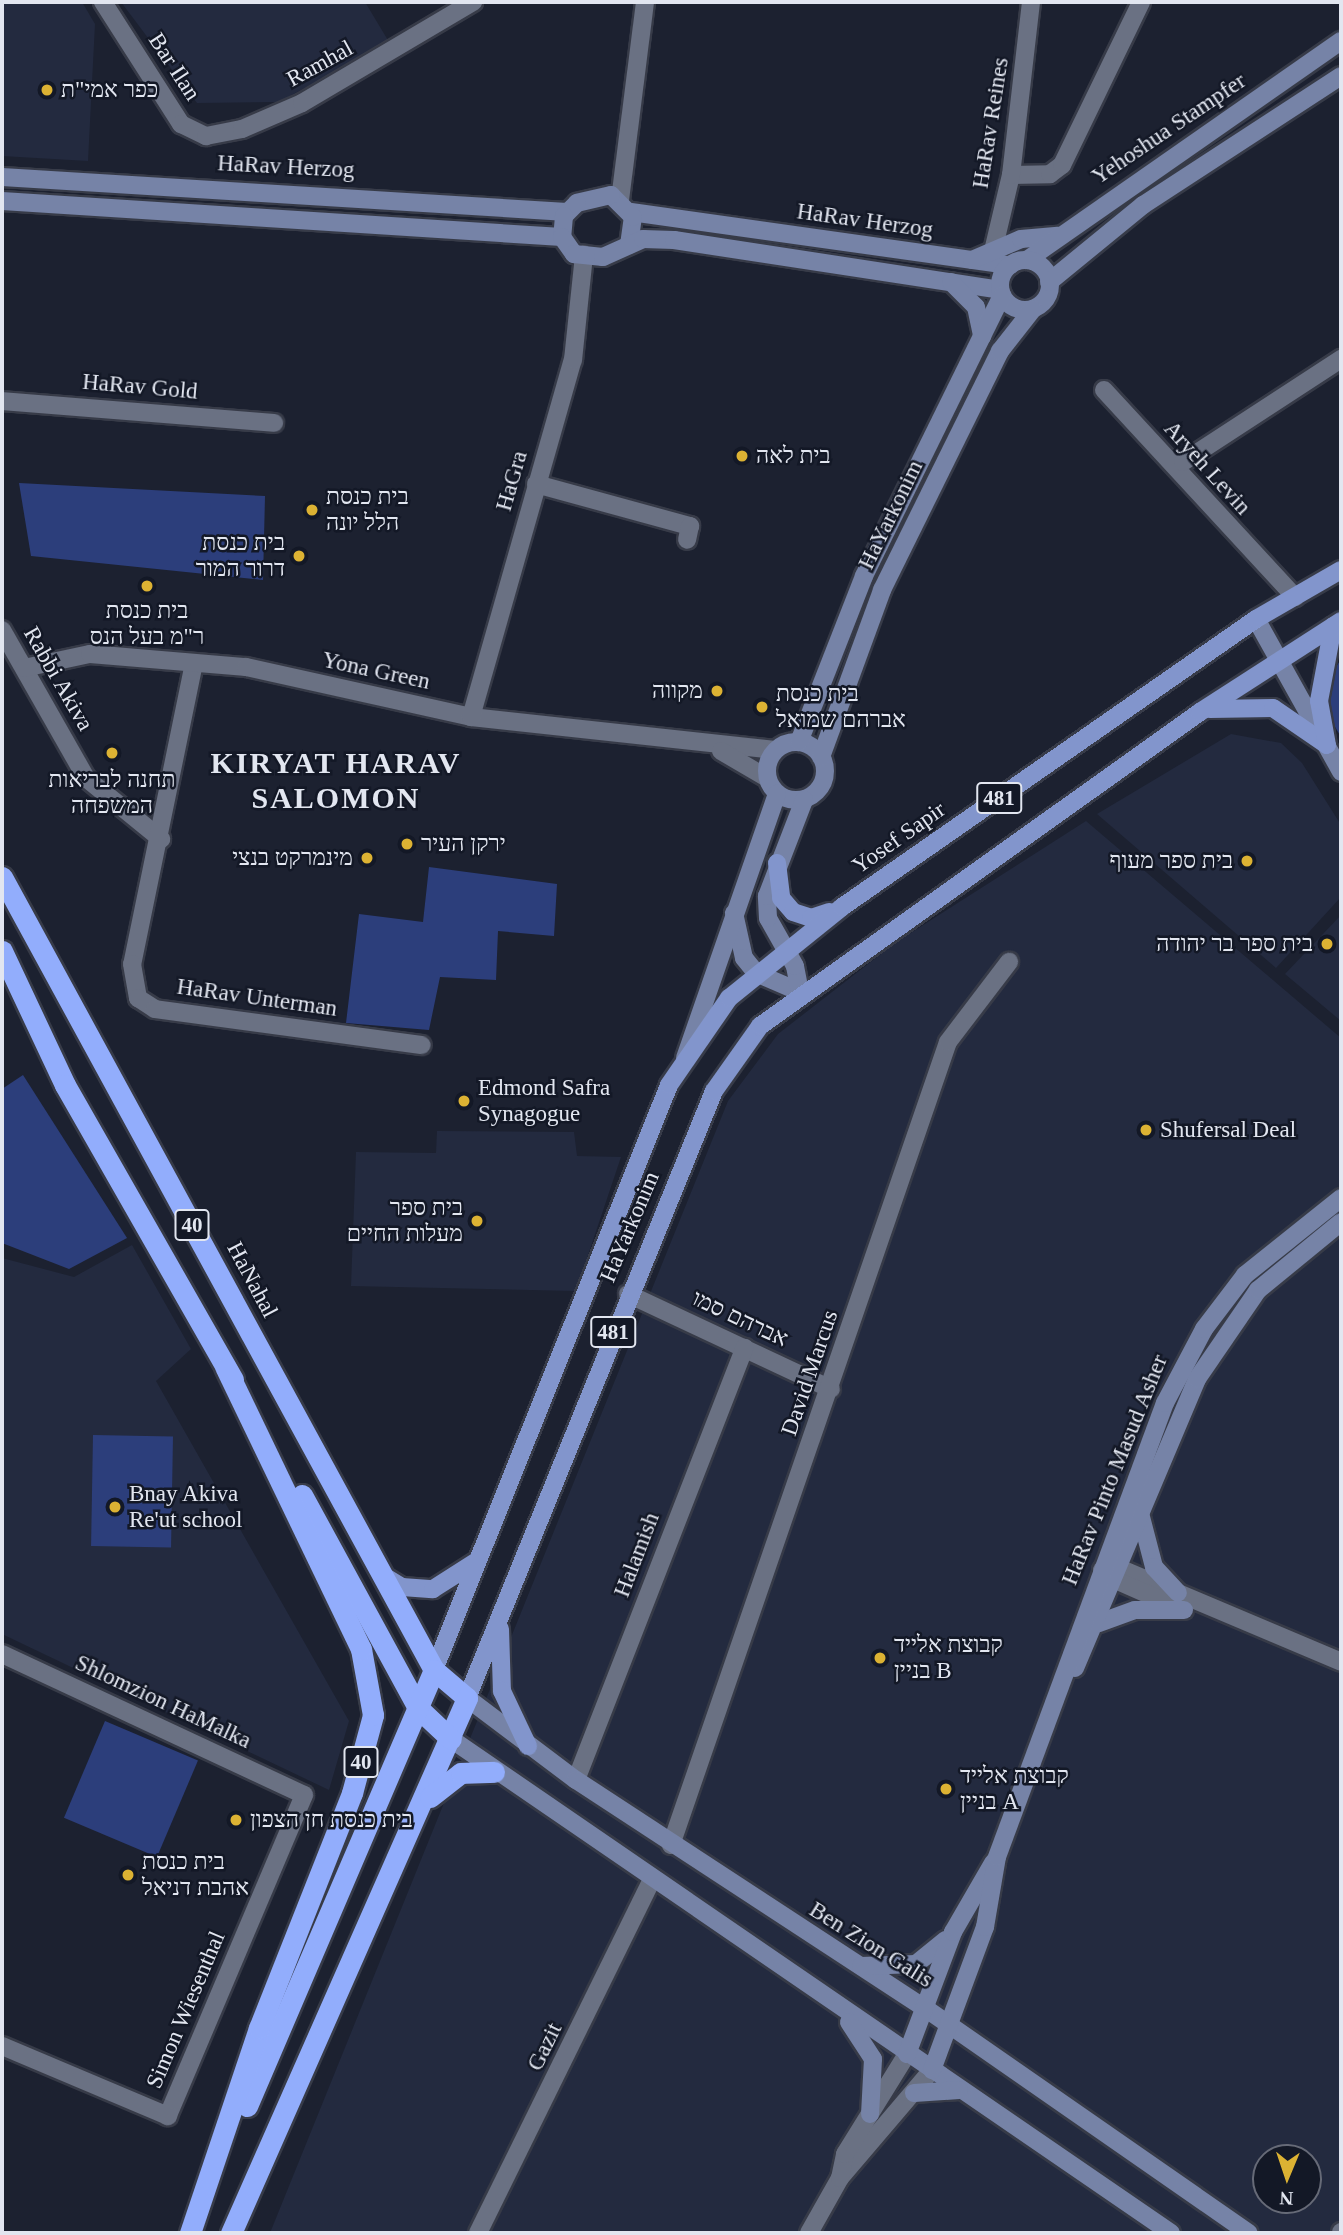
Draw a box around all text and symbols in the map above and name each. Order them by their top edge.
street label: Bar Ilan [142,28,206,106]
street label: Ramhal [282,35,358,93]
street label: HaRav Reines [967,56,1015,190]
street label: Yehoshua Stampfer [1087,67,1251,191]
place label: כפר אמי"ת [61,76,158,104]
marker: כפר אמי"ת [39,82,55,98]
street label: HaRav Herzog [217,150,355,184]
street label: HaRav Herzog [795,198,935,244]
street label: HaRav Gold [81,368,199,406]
street label: Aryeh Levin [1158,415,1256,521]
place label: בית לאה [756,442,831,470]
street label: HaGra [490,448,534,514]
marker: בית לאה [734,448,750,464]
street label: HaYarkonim [853,456,929,574]
place label: בית כנסת הלל יונה [326,483,409,537]
marker: בית כנסת הלל יונה [304,502,320,518]
place label: בית כנסת דרור המור [196,529,285,583]
marker: בית כנסת דרור המור [291,548,307,564]
marker: בית כנסת ר"מ בעל הנס [139,578,155,594]
place label: בית כנסת ר"מ בעל הנס [90,597,204,651]
street label: Rabbi Akiva [17,621,99,737]
street label: Yona Green [320,646,432,696]
place label: מקווה [652,677,703,705]
place label: בית כנסת אברהם שמואל [776,680,906,734]
marker: מקווה [709,683,725,699]
marker: בית כנסת אברהם שמואל [754,699,770,715]
marker: תחנה לבריאות המשפחה [102,743,122,763]
district label: KIRYAT HARAV SALOMON [212,745,460,816]
place label: תחנה לבריאות המשפחה [49,766,175,820]
road number: 481 [976,780,1022,816]
street label: Yosef Sapir [847,796,951,880]
place label: ירקן העיר [421,830,506,858]
marker: ירקן העיר [399,836,415,852]
place label: מינמרקט בנצי [232,844,353,872]
place label: בית ספר מעוף [1109,847,1233,875]
marker: מינמרקט בנצי [359,850,375,866]
marker: בית ספר מעוף [1239,853,1255,869]
place label: בית ספר בר יהודה [1156,930,1313,958]
marker: בית ספר בר יהודה [1319,936,1335,952]
street label: HaRav Unterman [175,973,339,1023]
place label: Edmond Safra Synagogue [478,1074,610,1128]
marker: Edmond Safra Synagogue [456,1093,472,1109]
place label: Shufersal Deal [1160,1116,1296,1144]
marker: Shufersal Deal [1138,1122,1154,1138]
street label: HaYarkonim [594,1167,666,1287]
place label: בית ספר מעלות החיים [347,1194,463,1248]
road number: 40 [174,1208,210,1242]
marker: בית ספר מעלות החיים [469,1213,485,1229]
street label: HaNahal [221,1237,283,1323]
street label: אברהם סמו [688,1285,792,1353]
street label: David Marcus [776,1307,844,1439]
road number: 481 [590,1314,636,1350]
street label: HaRav Pinto Masud Asher [1056,1350,1174,1590]
place label: Bnay Akiva Re'ut school [129,1480,242,1534]
marker: Bnay Akiva Re'ut school [107,1499,123,1515]
street label: Halamish [608,1509,666,1601]
place label: קבוצת אלייד בניין B [894,1631,1003,1685]
street label: Shlomzion HaMalka [71,1649,255,1755]
marker: קבוצת אלייד בניין B [872,1650,888,1666]
road number: 40 [344,1744,378,1780]
place label: קבוצת אלייד בניין A [960,1762,1069,1816]
marker: קבוצת אלייד בניין A [938,1781,954,1797]
place label: בית כנסת חן הצפון [250,1806,413,1834]
marker: בית כנסת חן הצפון [228,1812,244,1828]
place label: בית כנסת אהבת דניאל [142,1848,249,1902]
marker: בית כנסת אהבת דניאל [120,1867,136,1883]
street label: Ben Zion Galis [804,1896,938,1994]
street label: Simon Wiesenthal [140,1927,232,2093]
street label: Gazit [522,2019,568,2075]
north arrow [1252,2144,1322,2214]
text: N [1279,2188,1294,2209]

